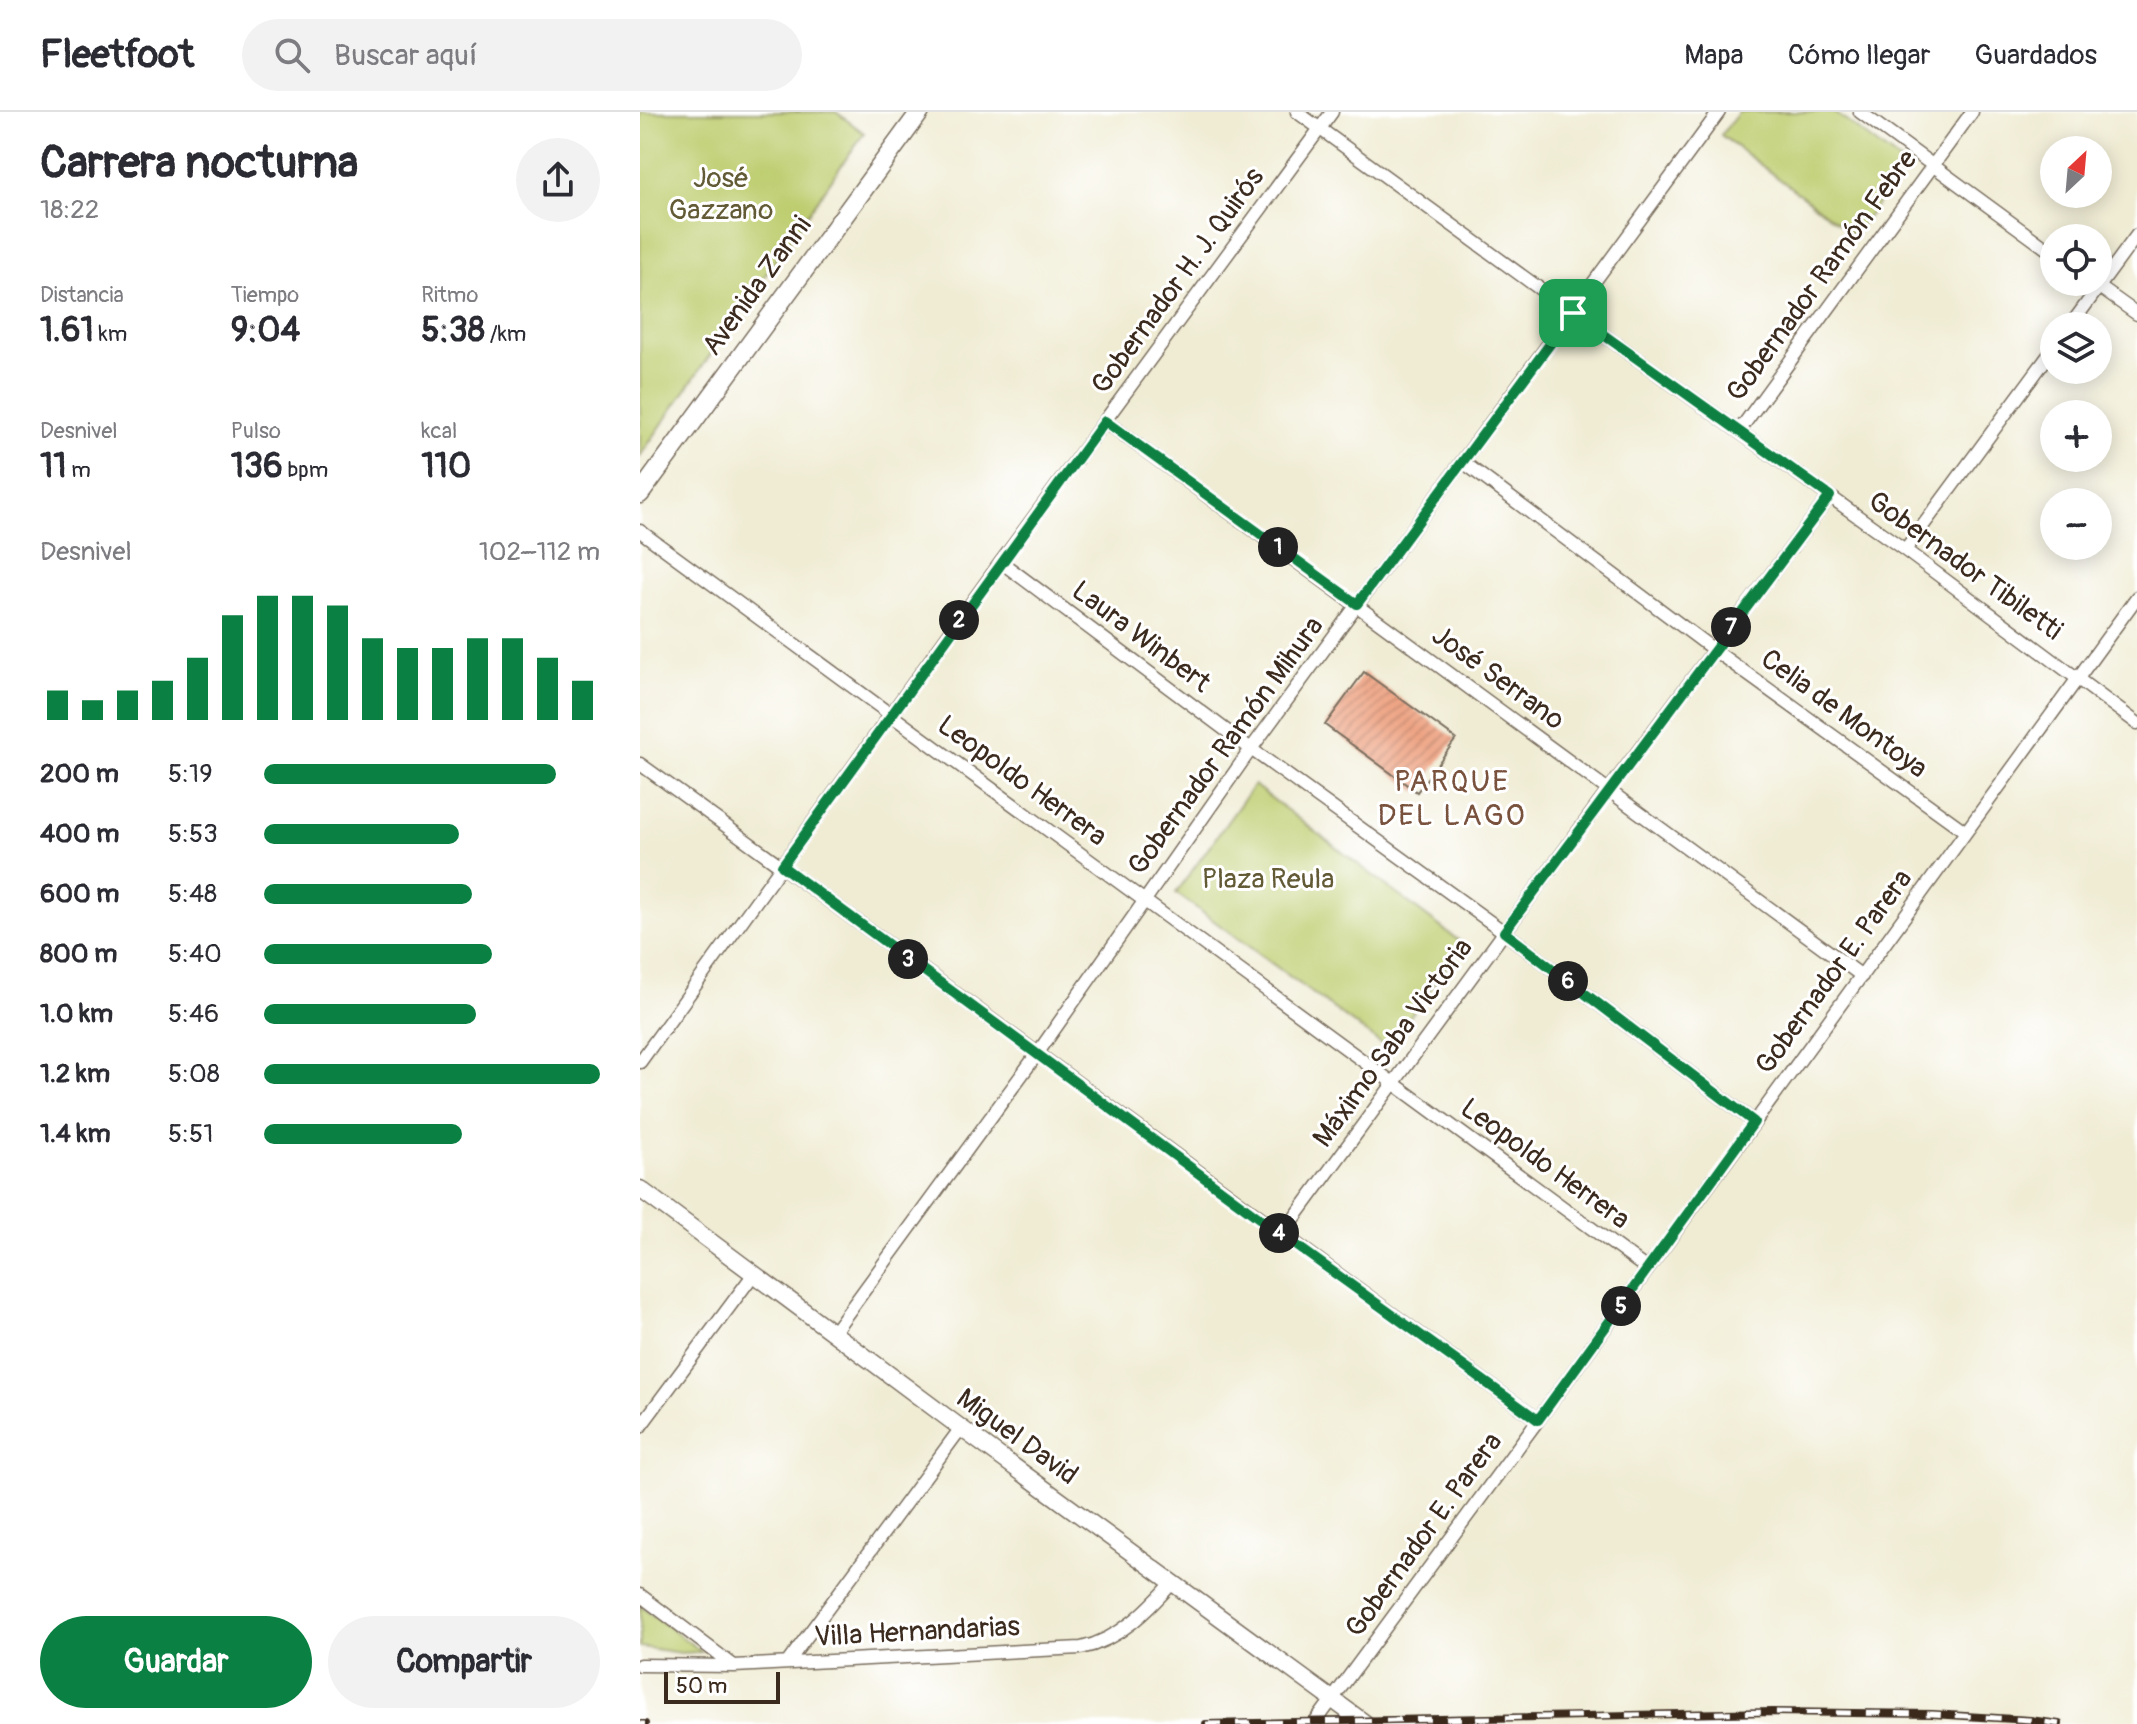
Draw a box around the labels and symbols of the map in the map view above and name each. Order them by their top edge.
north arrow [2040,136,2112,208]
street label: Gobernador Ramón Febre [1719,143,1925,409]
street label: Gobernador H. J. Quirós [1084,160,1272,401]
park label: José Gazzano [669,161,773,228]
street label: Avenida Zanni [695,209,819,363]
pin [1539,279,1607,347]
street label: Gobernador Tibiletti [1861,484,2069,648]
pin: 1 [1258,527,1298,567]
street label: Laura Winbert [1065,573,1218,701]
pin: 2 [939,600,979,640]
pin: 7 [1711,607,1751,647]
street label: Gobernador Ramón Mihura [1120,610,1332,882]
street label: José Serrano [1425,618,1571,738]
street label: Celia de Montoya [1754,642,1934,786]
street label: Leopoldo Herrera [931,708,1113,854]
district label: PARQUE DEL LAGO [1377,763,1527,834]
park label: Plaza Reula [1202,862,1334,897]
street label: Gobernador E. Parera [1748,863,1920,1081]
street label: Máximo Saba Victoria [1305,932,1481,1154]
pin: 3 [888,939,928,979]
pin: 6 [1548,961,1588,1001]
street label: Leopoldo Herrera [1454,1091,1636,1237]
pin: 4 [1259,1213,1299,1253]
pin: 5 [1601,1286,1641,1326]
street label: Miguel David [949,1381,1085,1493]
street label: Gobernador E. Parera [1338,1426,1510,1644]
street label: Villa Hernandarias [813,1609,1021,1655]
scale bar [664,1668,780,1704]

